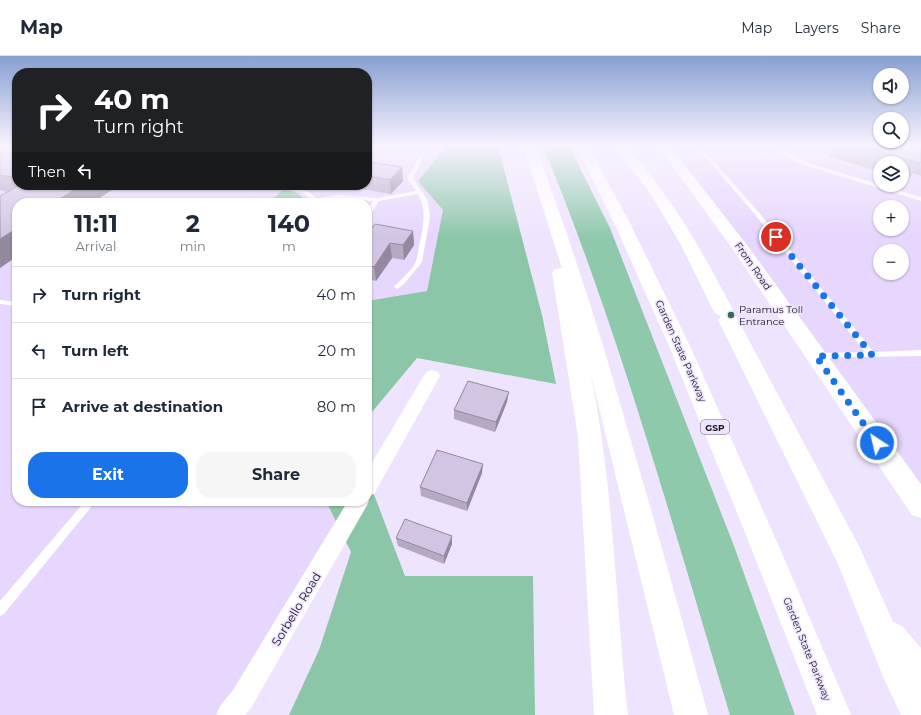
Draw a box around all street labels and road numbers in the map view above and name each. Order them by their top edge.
street label: From Road [732,239,774,293]
street label: Garden State Parkway [653,298,710,405]
road number: GSP [701,420,729,434]
street label: Sorbello Road [268,569,324,649]
street label: Garden State Parkway [780,595,834,703]

